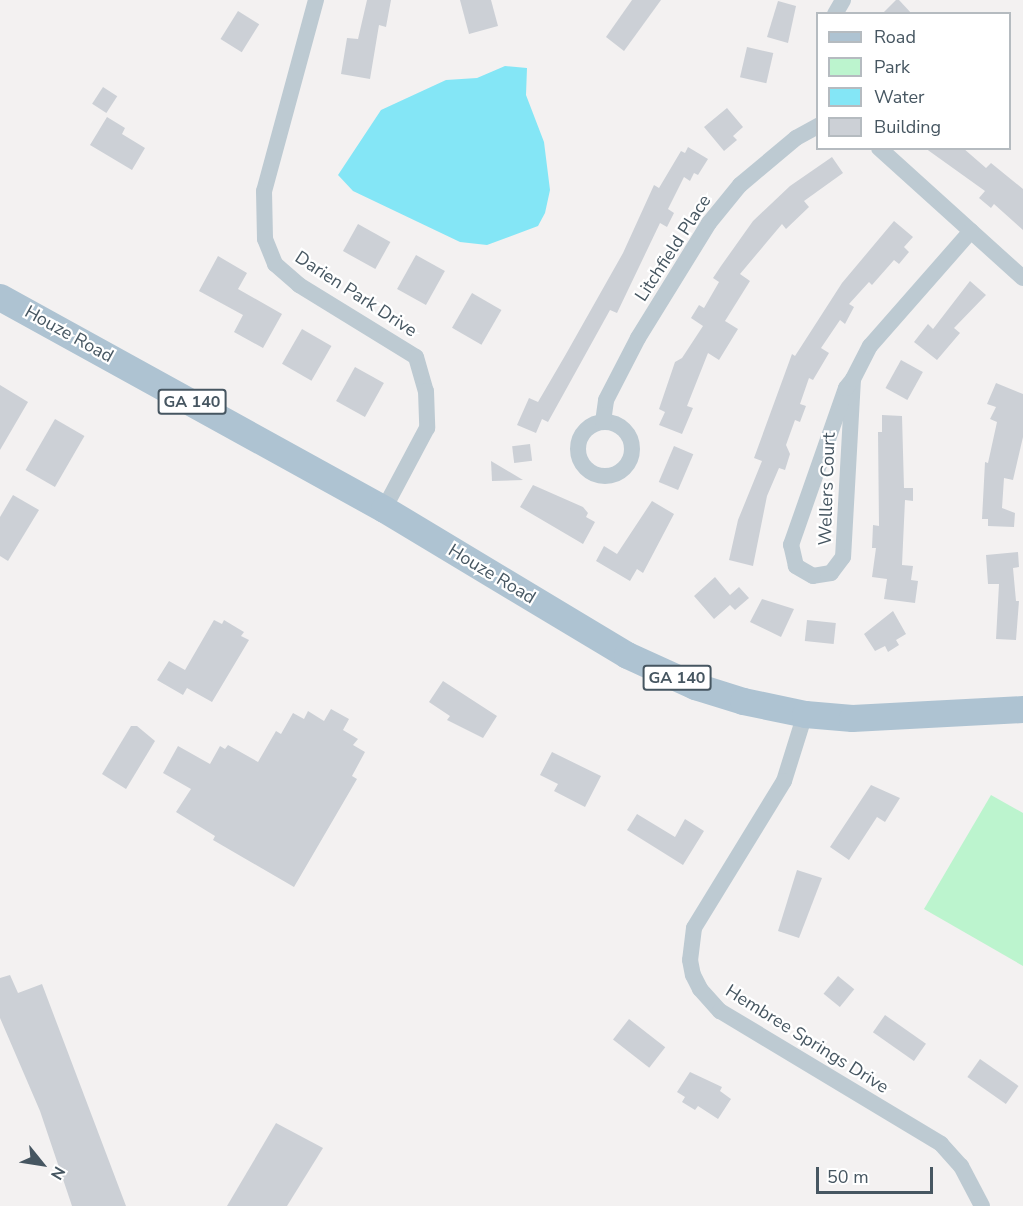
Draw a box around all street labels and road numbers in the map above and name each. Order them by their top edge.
street label: Litchfield Place [631,191,715,305]
street label: Darien Park Drive [291,246,421,342]
street label: Houze Road [21,301,117,367]
road number: GA 140 [158,389,226,415]
street label: Wellers Court [814,432,840,546]
street label: Houze Road [444,539,540,609]
road number: GA 140 [642,665,712,691]
street label: Hembree Springs Drive [721,980,893,1098]

